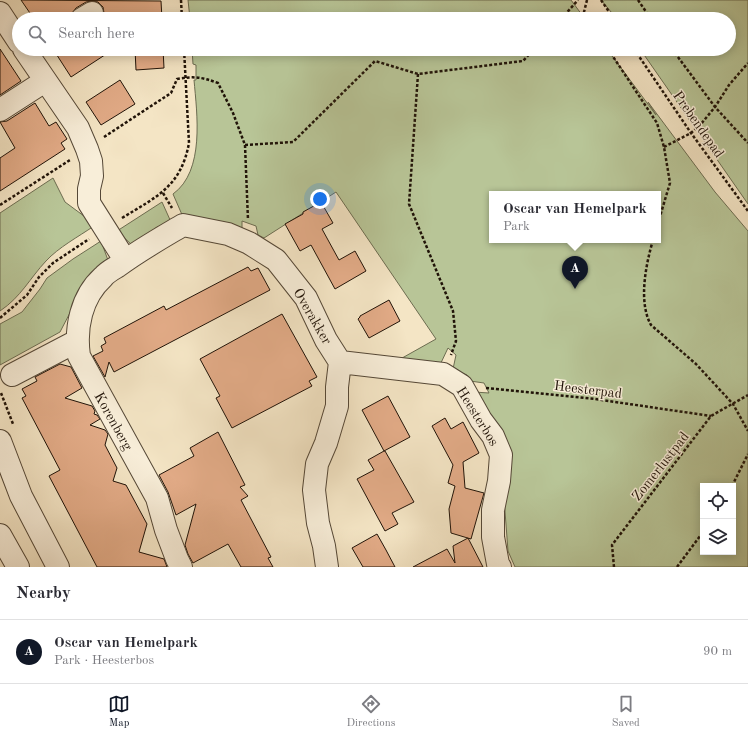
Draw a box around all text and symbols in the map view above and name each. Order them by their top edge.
search box [12,12,736,56]
icon: search [26,23,48,45]
text: Search here [58,27,135,42]
street label: Prebendepad [670,89,726,161]
your location [310,189,330,209]
popup [489,191,661,243]
text: Oscar van Hemelpark [503,202,647,217]
text: Park [503,220,530,233]
pin: A [562,256,588,289]
street label: Overakker [290,286,334,347]
street label: Heesterpad [553,379,623,401]
street label: Heesterbos [453,384,501,449]
street label: Korenberg [91,390,135,453]
street label: Zomerlustpad [630,430,692,504]
map controls [700,483,736,555]
button: locate [700,483,736,519]
button: layers [700,519,736,555]
text: Nearby [16,585,71,602]
text: Oscar van Hemelpark [54,636,198,651]
text: A [24,645,34,658]
text: 90 m [703,645,732,658]
text: Park · Heesterbos [54,654,154,667]
tab: Map [108,693,130,731]
tab: Directions [347,693,395,731]
tab: Saved [612,693,640,731]

